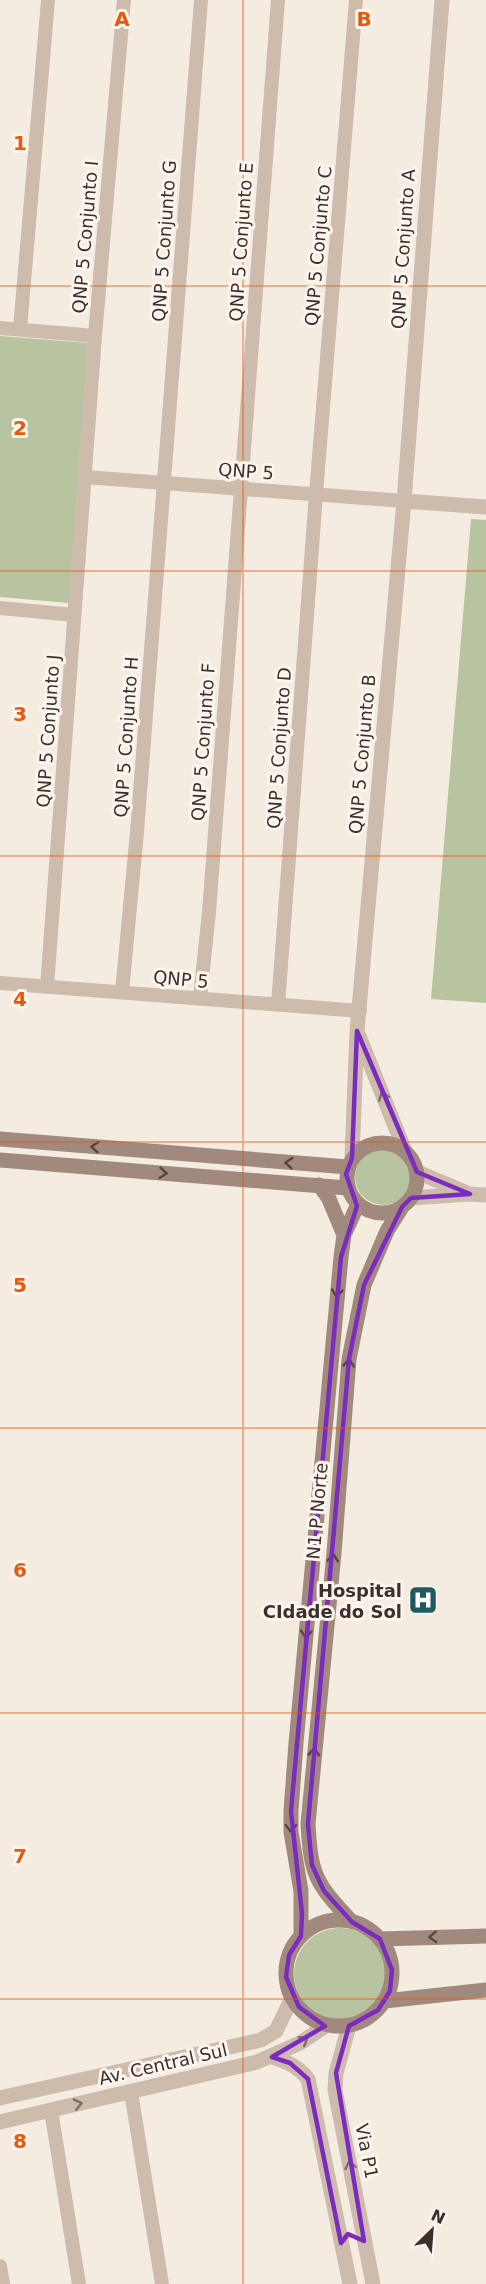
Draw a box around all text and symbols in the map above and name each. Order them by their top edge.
text: A [114,7,130,31]
text: B [356,7,372,31]
text: 1 [13,131,27,155]
street label: QNP 5 Conjunto G [148,159,180,323]
street label: QNP 5 Conjunto I [68,160,102,314]
street label: QNP 5 Conjunto E [225,162,257,322]
street label: QNP 5 Conjunto C [301,165,335,327]
street label: QNP 5 Conjunto A [387,168,419,330]
text: 2 [13,416,27,440]
street label: QNP 5 [217,459,275,483]
street label: QNP 5 Conjunto J [32,654,64,808]
street label: QNP 5 Conjunto H [110,656,142,818]
street label: QNP 5 Conjunto F [187,662,219,822]
street label: QNP 5 Conjunto D [263,667,295,829]
street label: QNP 5 Conjunto B [345,673,379,835]
text: 3 [13,702,27,726]
street label: QNP 5 [152,966,210,992]
text: 4 [13,987,27,1011]
one-way arrow [378,1091,390,1102]
one-way arrow [91,1140,100,1153]
one-way arrow [285,1157,294,1170]
one-way arrow [159,1166,168,1179]
text: 5 [13,1273,27,1297]
one-way arrow [331,1289,344,1298]
one-way arrow [342,1359,355,1368]
street label: N1 P Norte [302,1462,332,1560]
one-way arrow [326,1553,339,1562]
text: 6 [13,1558,27,1582]
place label: Hospital CIdade do Sol [263,1580,402,1622]
hospital icon: Hospital CIdade do Sol [407,1584,439,1616]
one-way arrow [300,1629,313,1638]
one-way arrow [308,1747,321,1756]
one-way arrow [285,1823,297,1832]
text: 7 [13,1844,27,1868]
one-way arrow [429,1931,438,1944]
one-way arrow [298,2035,308,2047]
street label: Av. Central Sul [97,2039,229,2089]
one-way arrow [72,2099,82,2112]
street label: Via P1 [351,2122,383,2180]
text: 8 [13,2129,27,2153]
one-way arrow [344,2160,357,2170]
north arrow [402,2200,462,2260]
text: N [428,2205,448,2228]

